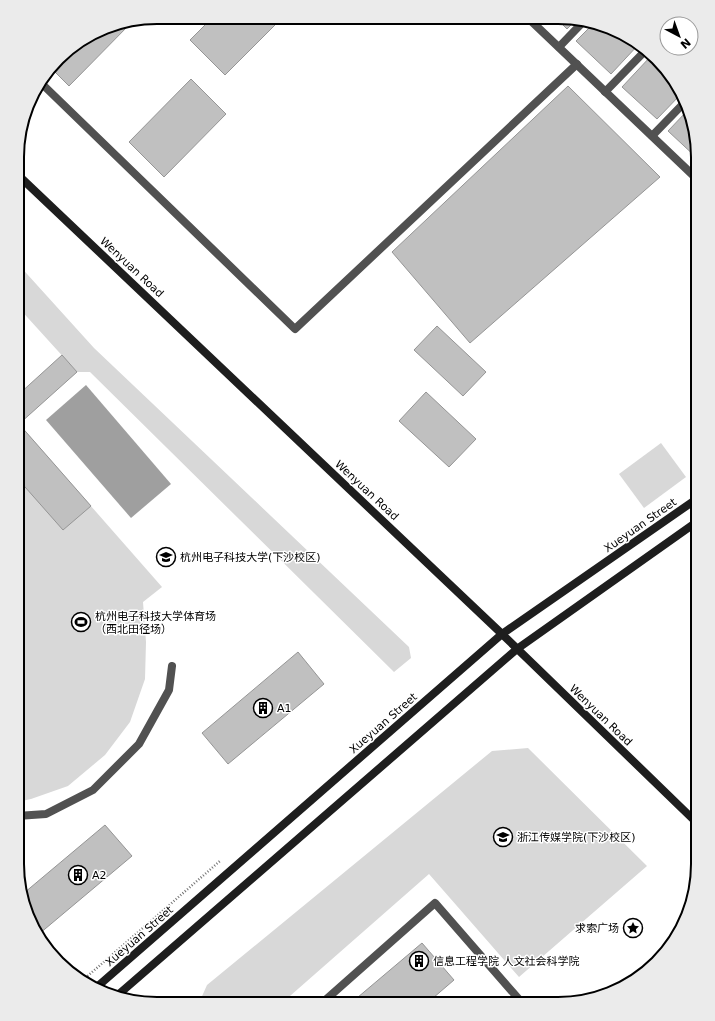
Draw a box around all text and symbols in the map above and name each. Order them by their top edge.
north arrow [659,16,699,56]
text: N [677,35,693,51]
street label: Wenyuan Road [97,235,166,300]
street label: Wenyuan Road [332,458,401,523]
street label: Xueyuan Street [602,495,680,555]
school or university icon: 杭州电子科技大学(下沙校区) [155,546,177,568]
place label: 杭州电子科技大学(下沙校区) [180,551,321,564]
place label: 杭州电子科技大学体育场 （西北田径场） [95,610,216,636]
sports icon: 杭州电子科技大学体育场 （西北田径场） [70,611,92,633]
street label: Wenyuan Road [567,682,635,749]
street label: Xueyuan Street [347,690,420,756]
building icon: A1 [252,697,274,719]
place label: A1 [277,702,292,715]
school or university icon: 浙江传媒学院(下沙校区) [492,826,514,848]
place label: 浙江传媒学院(下沙校区) [517,831,636,844]
building icon: A2 [67,864,89,886]
place label: A2 [92,869,107,882]
street label: Xueyuan Street [103,903,176,969]
place icon: 求索广场 [622,917,644,939]
place label: 求索广场 [575,922,619,935]
building icon: 信息工程学院 人文社会科学院 [408,950,430,972]
place label: 信息工程学院 人文社会科学院 [433,955,580,968]

